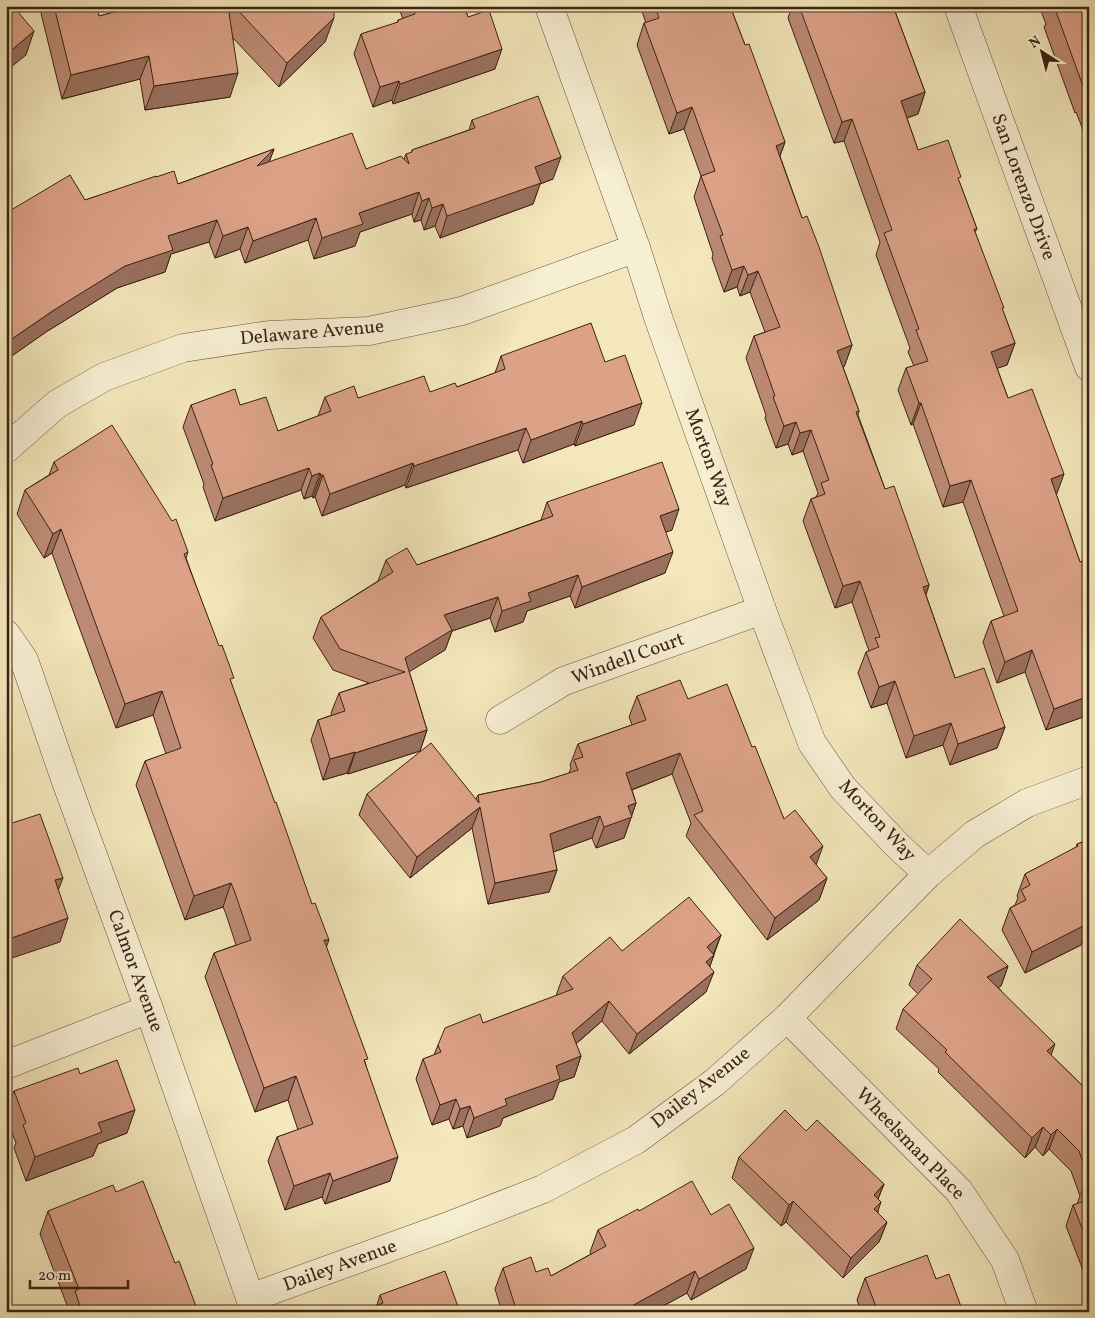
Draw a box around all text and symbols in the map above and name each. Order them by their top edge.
north arrow [1018,28,1068,78]
text: N [1026,32,1045,53]
street label: San Lorenzo Drive [984,110,1062,264]
street label: Delaware Avenue [239,314,385,352]
street label: Morton Way [678,405,738,511]
street label: Windell Court [568,626,688,691]
street label: Morton Way [832,774,922,868]
street label: Calmor Avenue [101,906,169,1036]
street label: Dailey Avenue [646,1041,756,1135]
street label: Wheelsman Place [850,1082,970,1206]
street label: Dailey Avenue [280,1233,400,1299]
scale bar [30,1258,128,1290]
text: 20 m [38,1266,71,1287]

